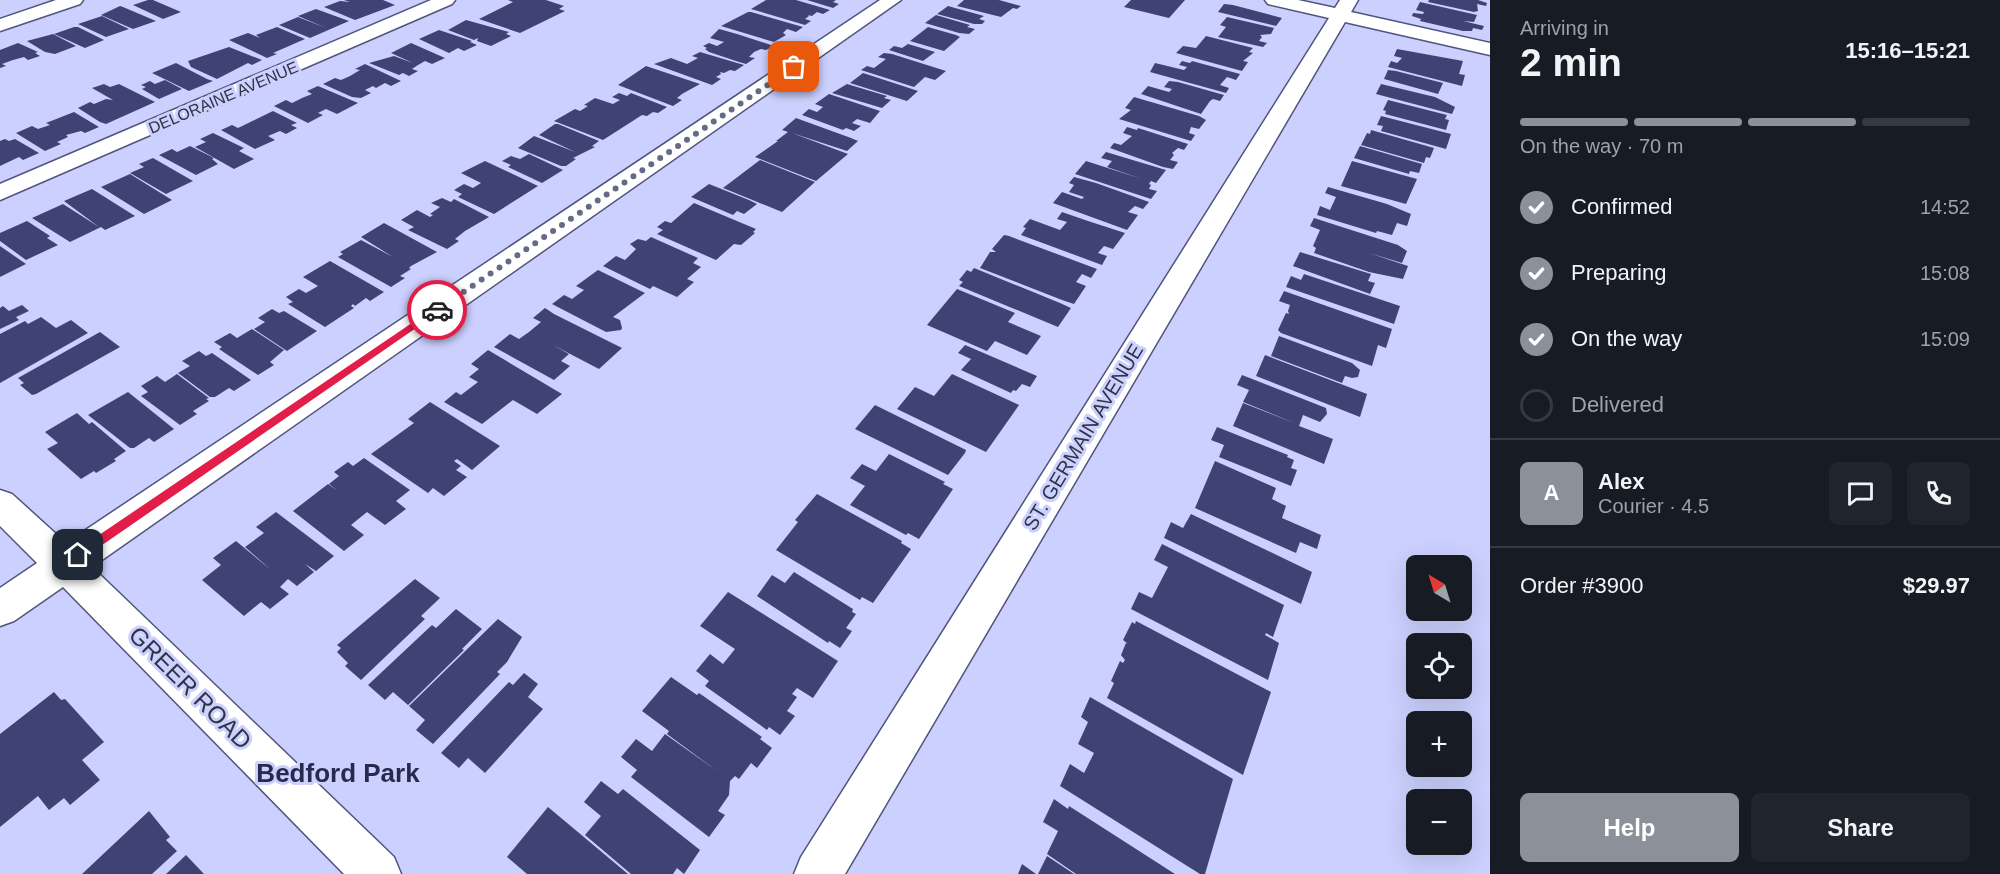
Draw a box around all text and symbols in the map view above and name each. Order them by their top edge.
text: Arriving in [1520,17,1609,39]
text: 15:16–15:21 [1845,38,1970,63]
pin [768,41,819,92]
text: 2 min [1520,41,1622,84]
icon: bag [777,50,810,83]
street label: DELORAINE AVENUE [146,58,300,137]
text: On the way · 70 m [1520,135,1683,157]
icon: check [1520,191,1553,224]
text: Confirmed [1571,194,1672,219]
text: 14:52 [1920,196,1970,218]
icon: check [1520,257,1553,290]
text: Preparing [1571,260,1666,285]
text: 15:08 [1920,262,1970,284]
courier [407,280,467,340]
icon: car [421,294,454,327]
icon: check [1520,323,1553,356]
text: On the way [1571,326,1682,351]
text: 15:09 [1920,328,1970,350]
street label: ST. GERMAIN AVENUE [1019,340,1147,534]
text: Delivered [1571,392,1664,417]
button: chat [1829,462,1892,525]
button: phone [1907,462,1970,525]
text: Alex [1598,469,1644,494]
text: A [1544,480,1559,505]
text: Courier · 4.5 [1598,495,1709,517]
pin [52,529,103,580]
icon: home [61,538,94,571]
north arrow [1406,555,1472,621]
map controls [1406,555,1472,855]
text: Order #3900 [1520,573,1644,598]
text: $29.97 [1903,573,1970,598]
street label: GREER ROAD [124,621,257,754]
button: locate [1406,633,1472,699]
button: + [1406,711,1472,777]
district label: Bedford Park [256,758,420,788]
button: − [1406,789,1472,855]
button: Help [1520,793,1739,862]
button: Share [1751,793,1970,862]

